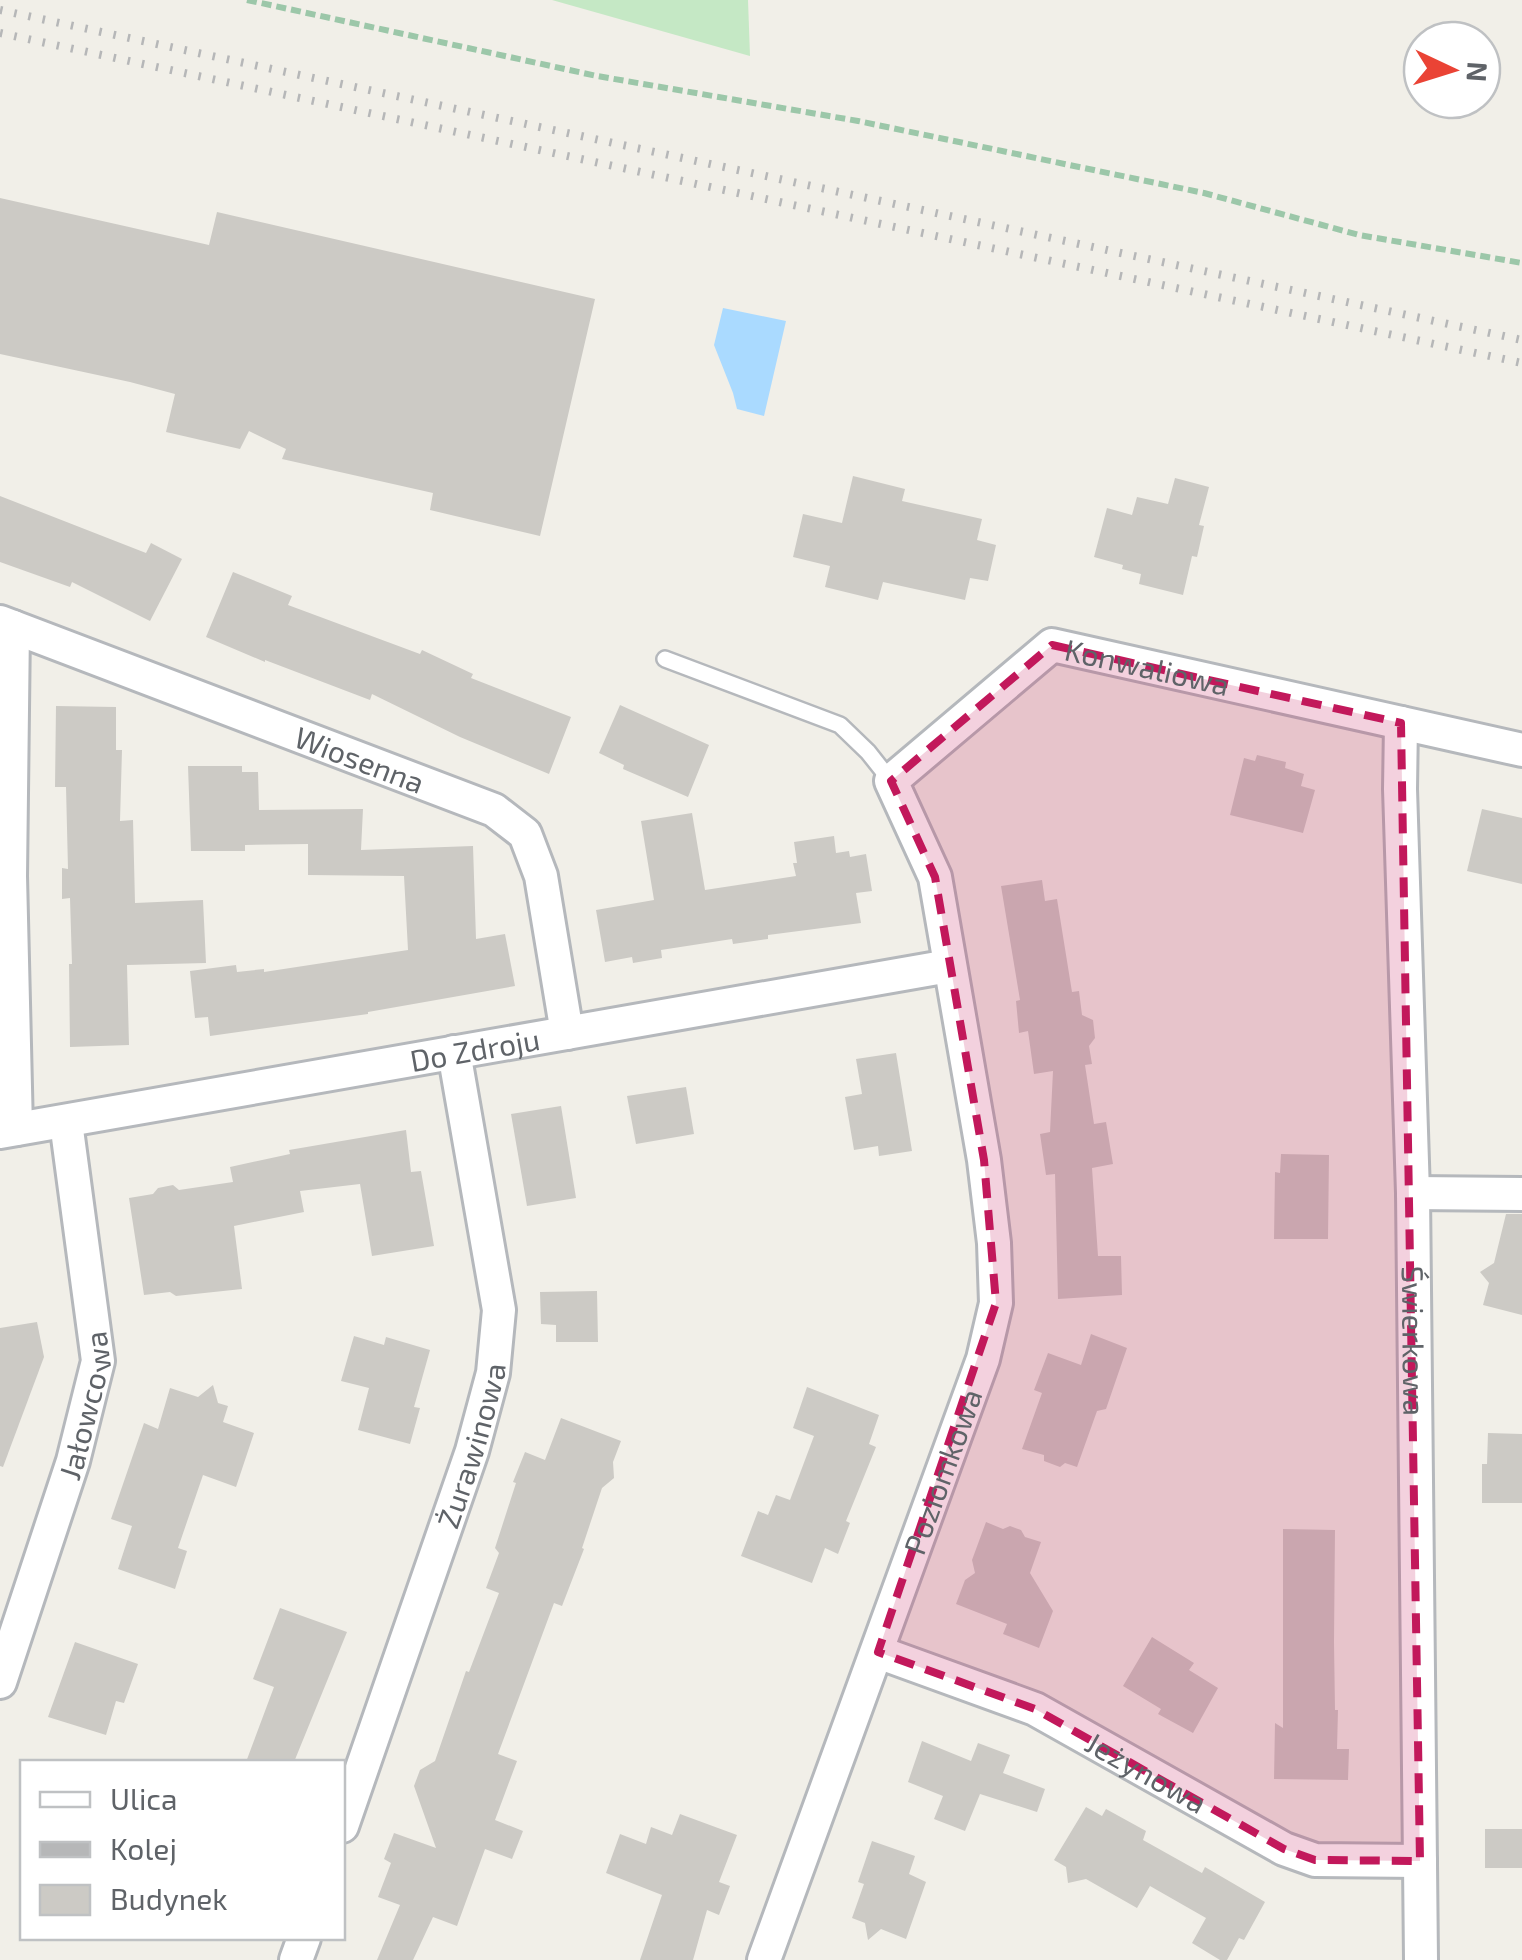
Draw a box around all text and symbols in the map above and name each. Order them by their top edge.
north arrow [1402,20,1502,120]
text: N [1460,61,1496,83]
street label: Konwaliowa [1062,630,1233,702]
street label: Wiosenna [290,718,430,800]
street label: Do Zdroju [407,1020,542,1078]
street label: Świerkowa [1396,1266,1433,1416]
street label: Jałowcowa [50,1329,117,1484]
street label: Żurawinowa [429,1362,512,1533]
street label: Poziomkowa [895,1384,989,1559]
street label: Jeżynowa [1080,1723,1213,1820]
legend [20,1760,345,1940]
text: Ulica [110,1780,177,1816]
text: Kolej [110,1830,177,1866]
text: Budynek [110,1880,228,1916]

